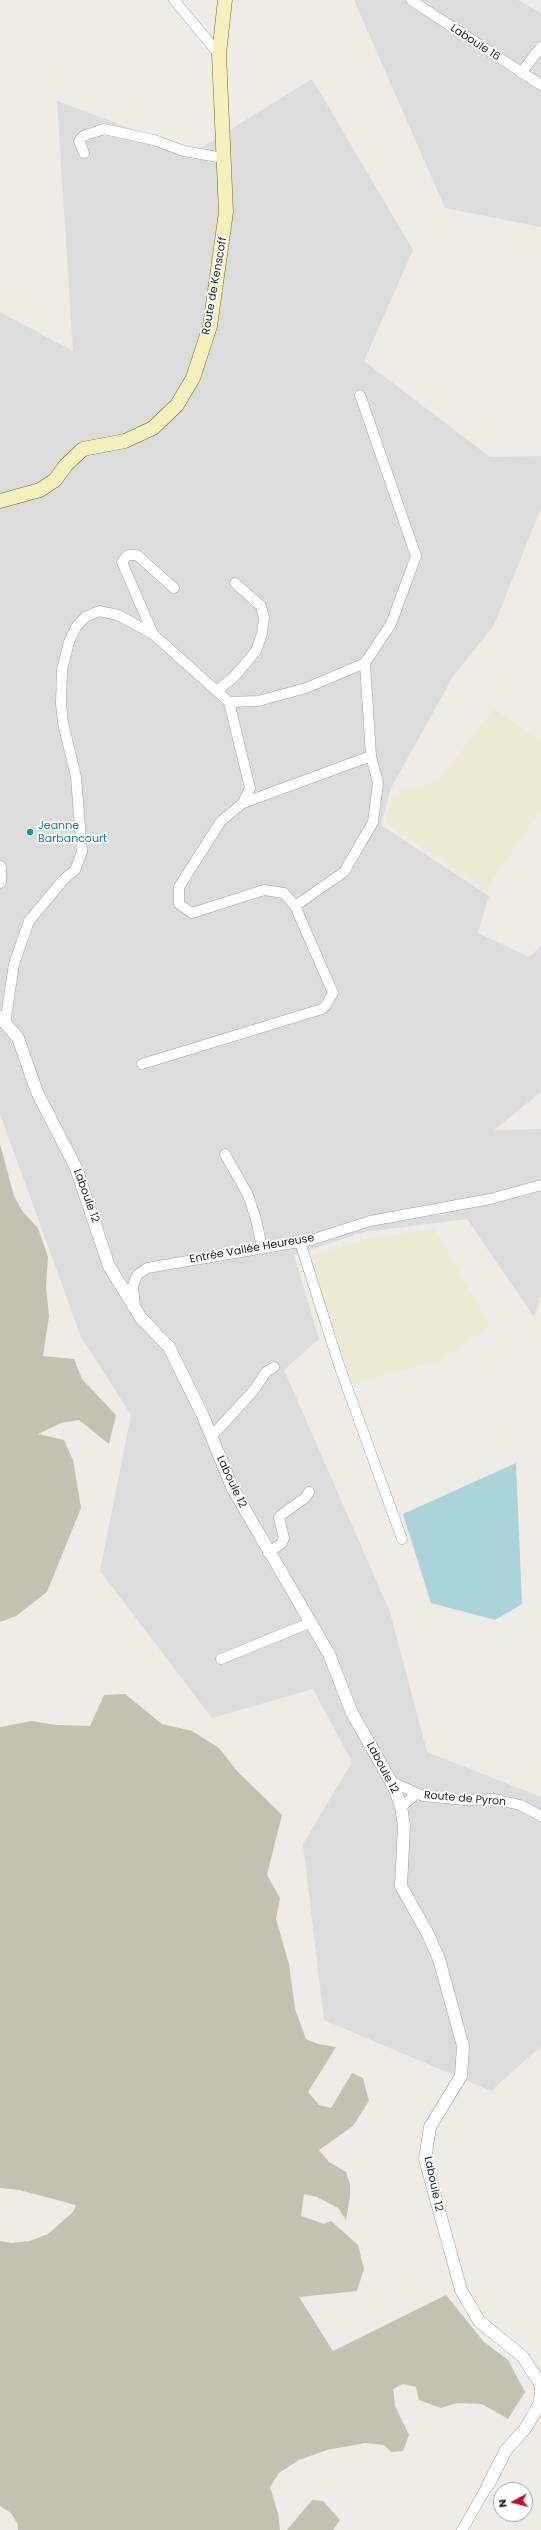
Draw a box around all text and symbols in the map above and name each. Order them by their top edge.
street label: Laboule 16 [448,22,502,64]
street label: Route de Kenscoff [200,236,230,336]
place label: Jeanne Barbancourt [38,819,107,845]
marker: Jeanne Barbancourt [25,827,35,837]
street label: Laboule 12 [70,1167,102,1225]
street label: Entrée Vallée Heureuse [189,1232,315,1266]
street label: Laboule 12 [213,1454,249,1510]
street label: Laboule 12 [363,1740,401,1796]
street label: Route de Pyron [423,1789,507,1809]
street label: Laboule 12 [421,2155,445,2213]
north arrow [493,2482,533,2522]
text: N [494,2498,511,2508]

